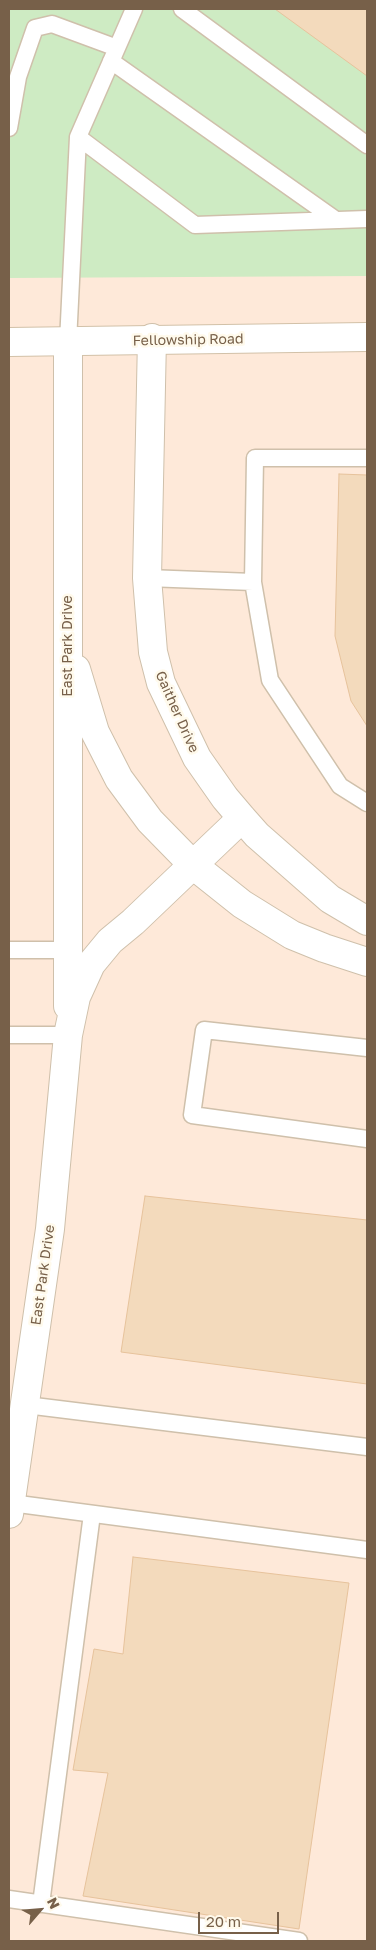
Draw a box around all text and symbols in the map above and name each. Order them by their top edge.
street label: Fellowship Road [132,331,244,349]
street label: East Park Drive [60,595,76,697]
street label: Gaither Drive [152,669,202,755]
street label: East Park Drive [28,1224,58,1326]
north arrow [15,1885,65,1935]
text: N [44,1894,64,1912]
scale bar [201,1902,282,1934]
text: 20 m [206,1912,241,1930]

